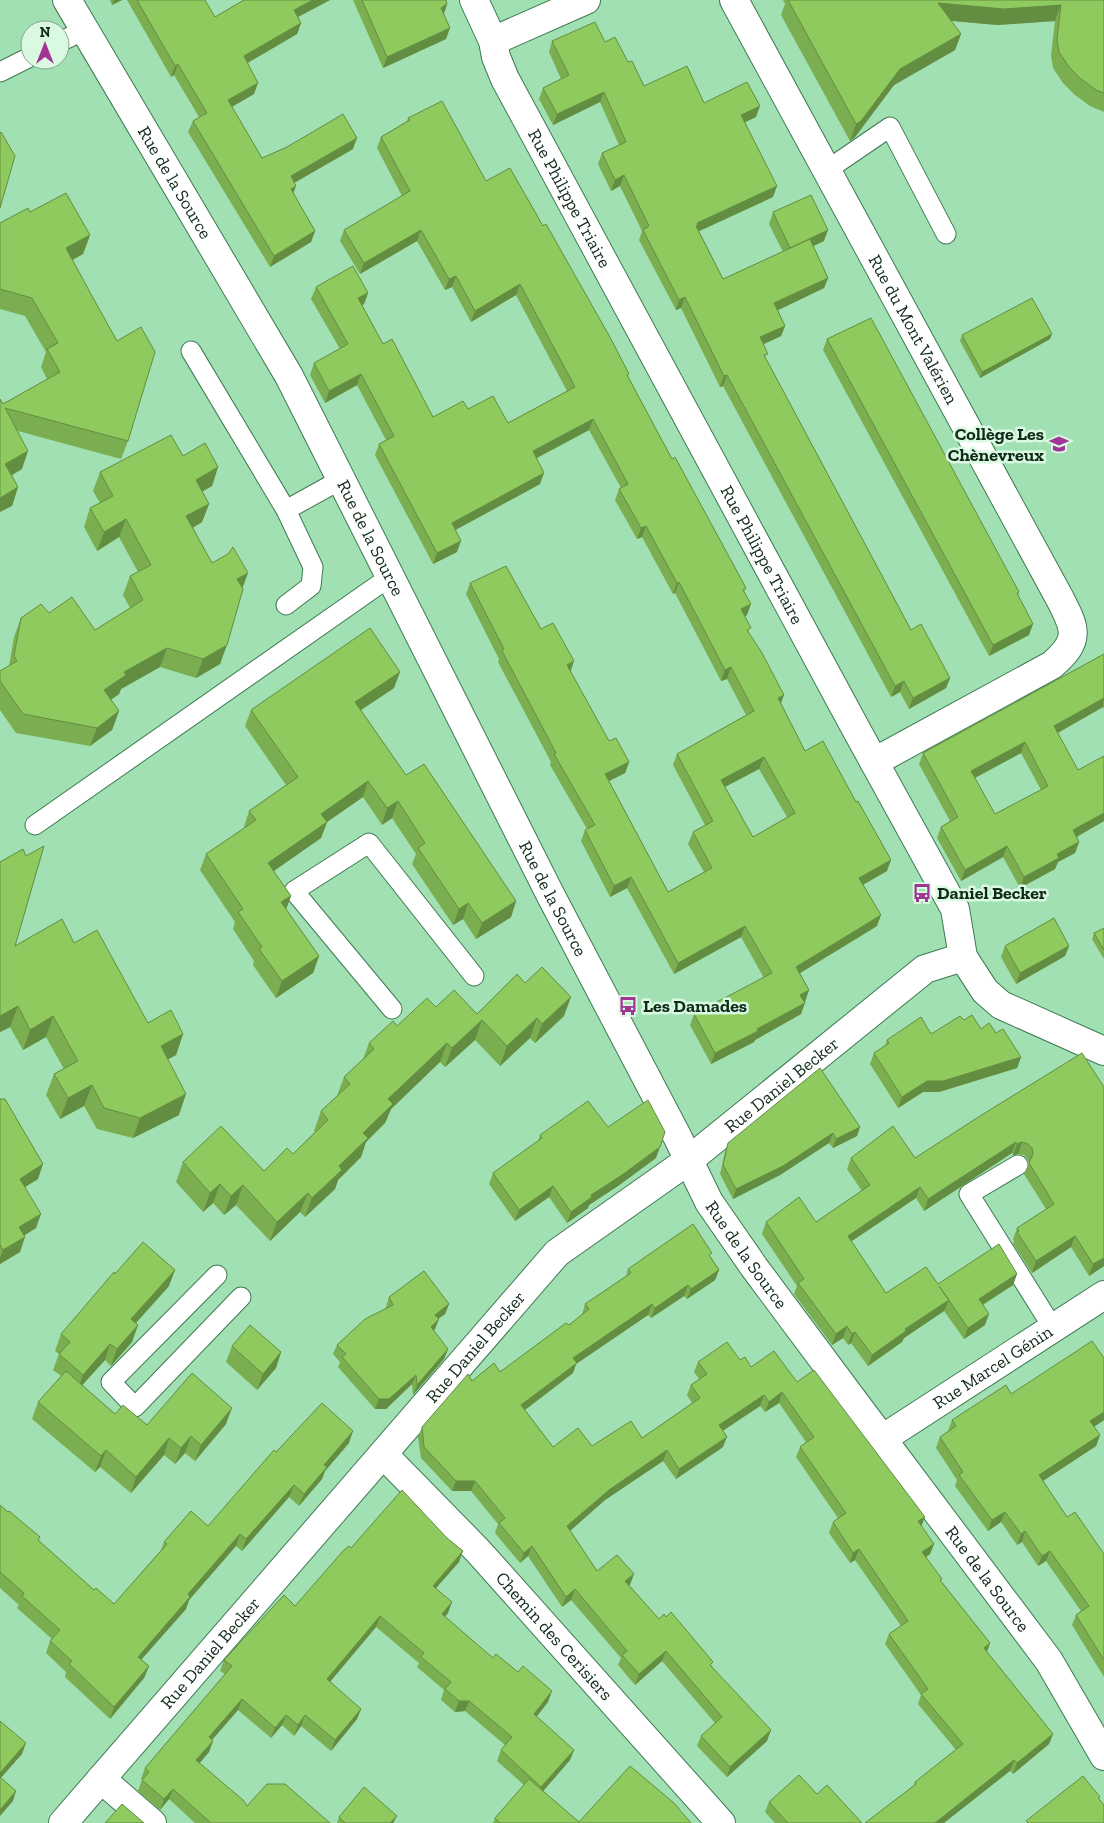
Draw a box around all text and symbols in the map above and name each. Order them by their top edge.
north arrow [20,20,70,70]
text: N [40,24,51,41]
street label: Rue de la Source [133,122,217,243]
street label: Rue Philippe Triaire [523,125,616,272]
street label: Rue du Mont Valérien [864,251,963,409]
place label: Collège Les Chènevreux [948,423,1044,466]
school or university icon: Collège Les Chènevreux [1048,433,1070,455]
street label: Rue de la Source [332,476,409,600]
street label: Rue Philippe Triaire [716,482,808,628]
street label: Rue de la Source [514,837,592,960]
bus stop icon: Daniel Becker [911,882,933,904]
place label: Daniel Becker [937,882,1047,904]
bus stop icon: Les Damades [617,995,639,1017]
place label: Les Damades [643,995,747,1017]
street label: Rue Daniel Becker [720,1032,843,1138]
street label: Rue de la Source [701,1197,792,1313]
street label: Rue Daniel Becker [421,1287,530,1407]
street label: Rue Marcel Génin [929,1320,1057,1414]
street label: Rue de la Source [940,1522,1034,1636]
street label: Chemin des Cerisiers [491,1567,617,1705]
street label: Rue Daniel Becker [156,1593,265,1713]

